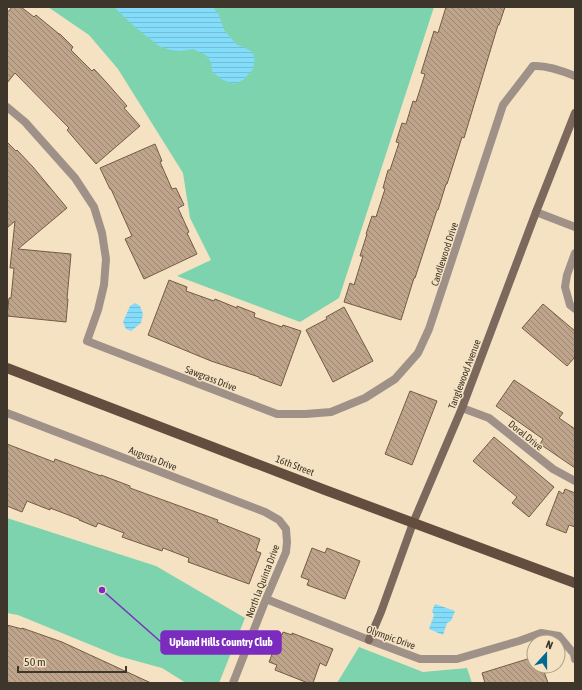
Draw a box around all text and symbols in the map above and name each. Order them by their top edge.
street label: Candlewood Drive [429,220,460,287]
street label: Tanglewood Avenue [446,337,483,410]
street label: Sawgrass Drive [183,364,239,394]
street label: Doral Drive [506,418,545,453]
street label: Augusta Drive [127,444,179,473]
street label: 16th Street [274,453,316,478]
street label: North la Quinta Drive [243,543,282,619]
street label: Olympic Drive [365,624,417,652]
callout: Upland Hills Country Club [161,631,281,654]
north arrow [526,634,566,674]
text: Upland Hills Country Club [169,636,273,648]
text: N [544,638,555,651]
scale bar [18,648,126,674]
text: 50 m [24,655,46,669]

